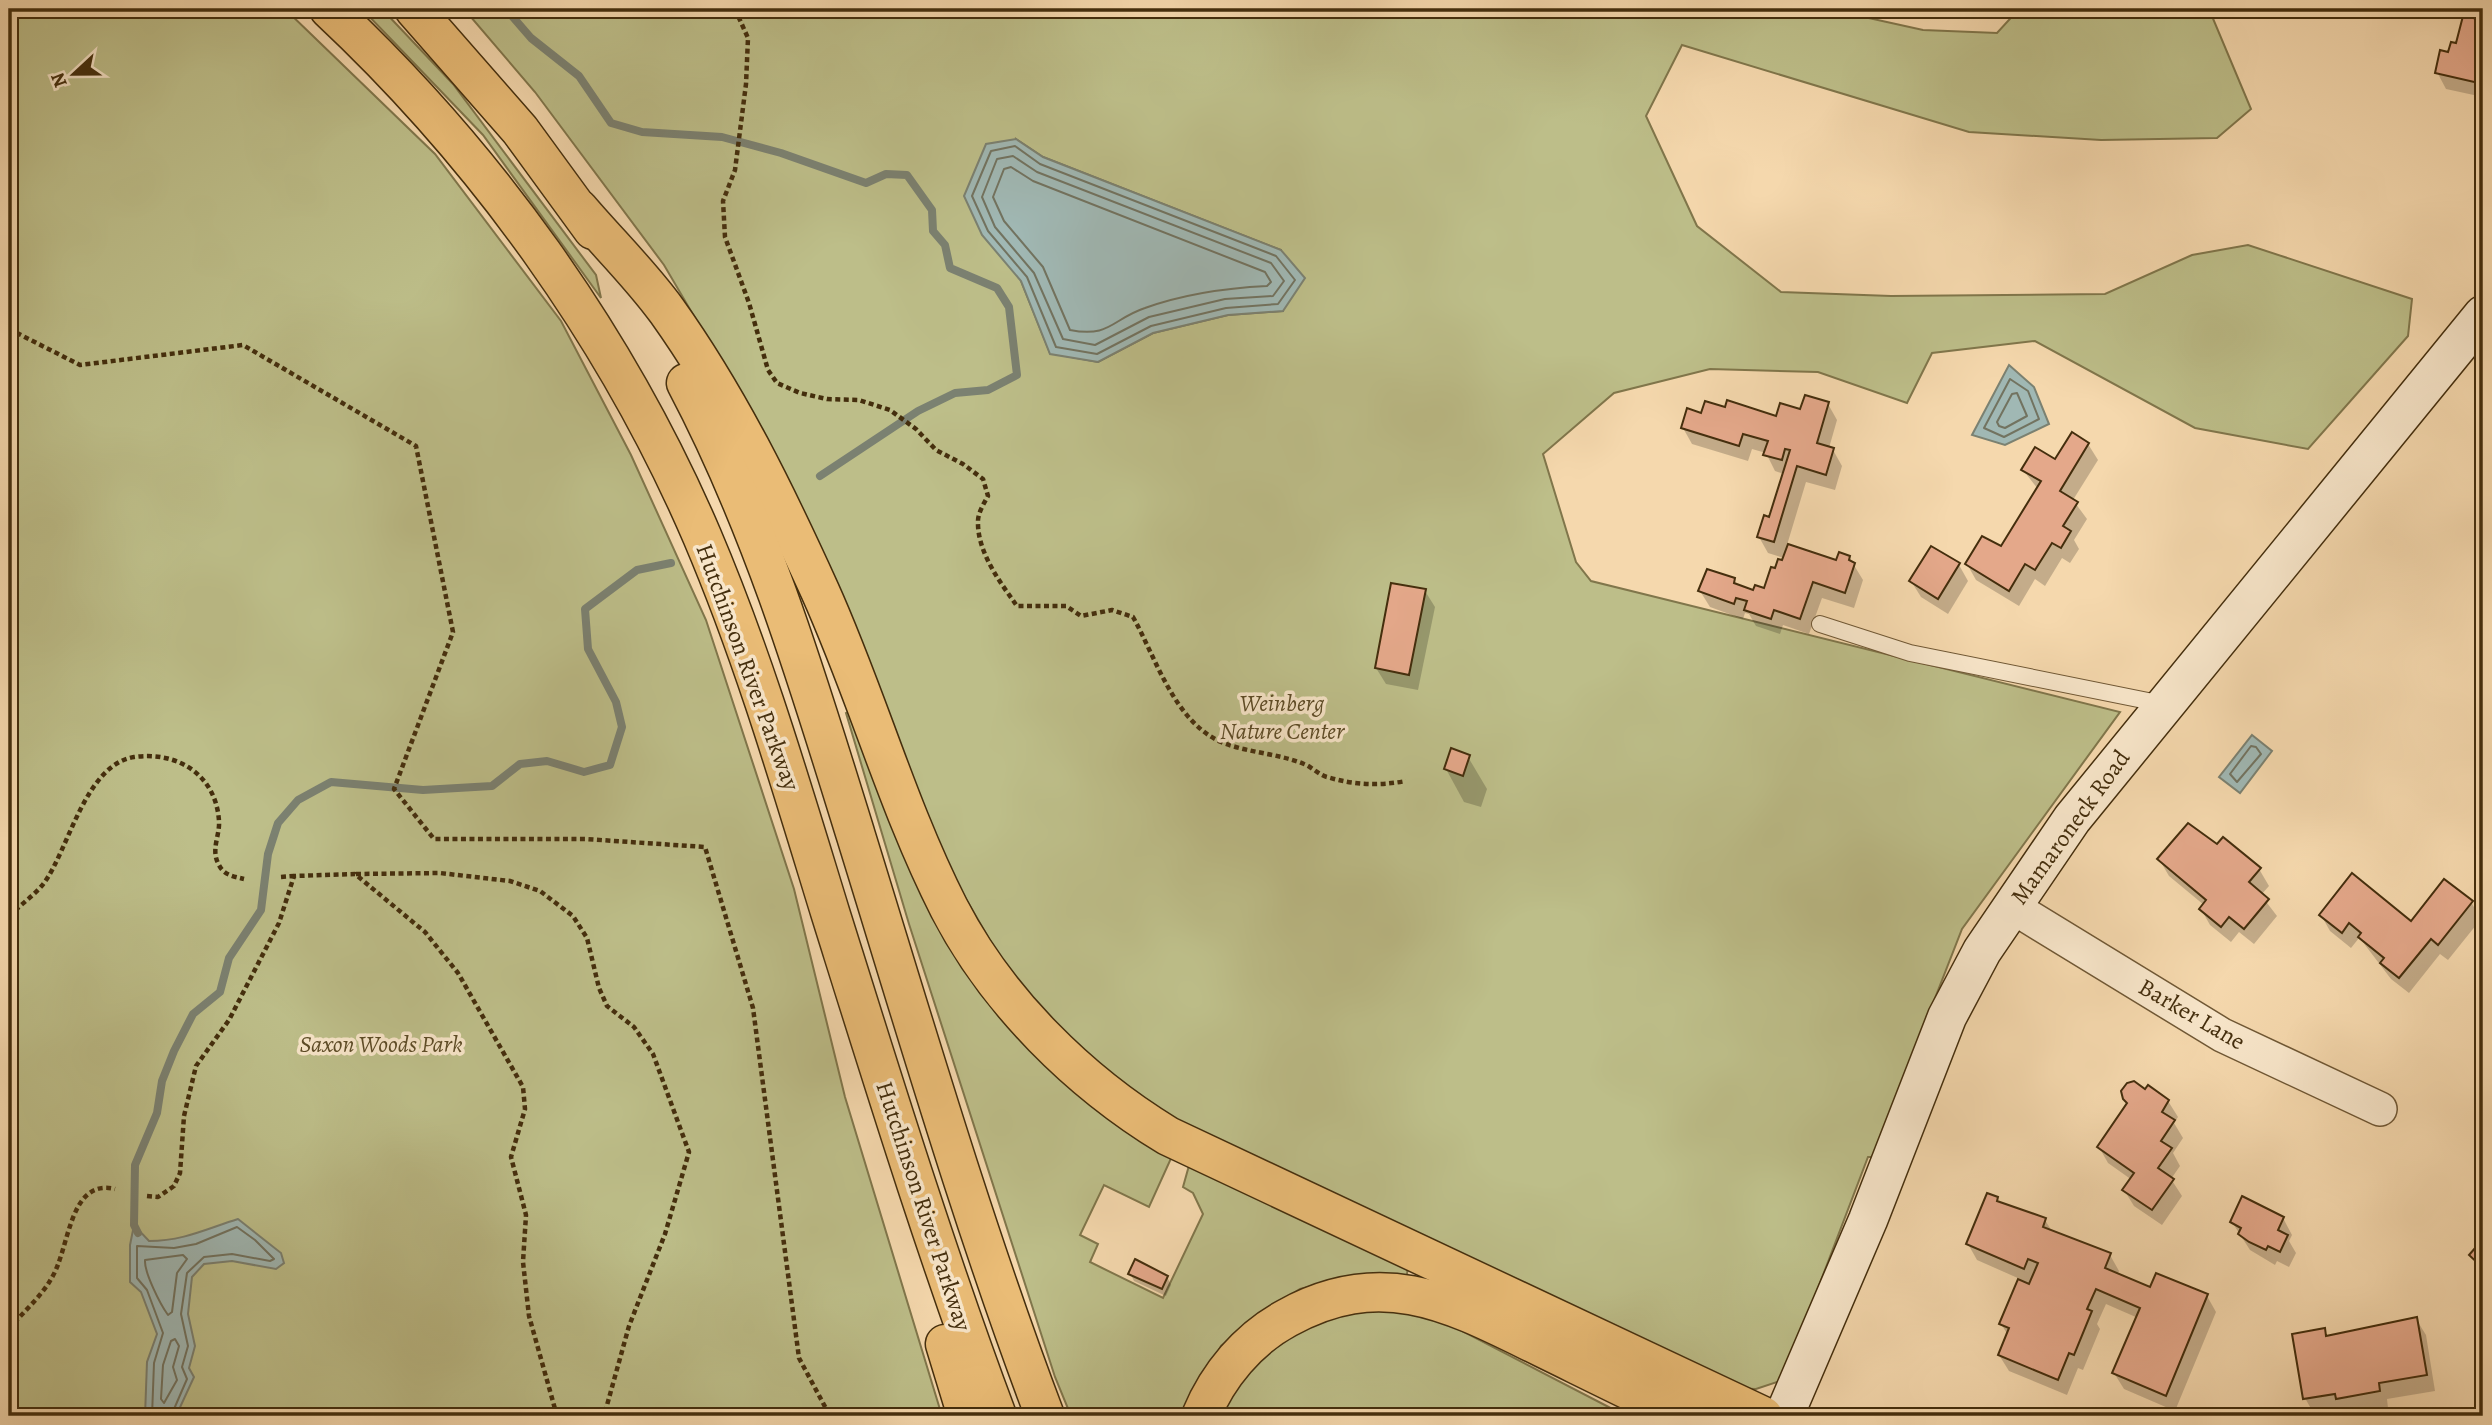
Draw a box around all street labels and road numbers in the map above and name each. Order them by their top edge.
street label: Hutchinson River Parkway [688,539,808,795]
street label: Mamaroneck Road [2003,743,2137,911]
street label: Barker Lane [2133,971,2251,1057]
street label: Hutchinson River Parkway [869,1077,980,1335]

